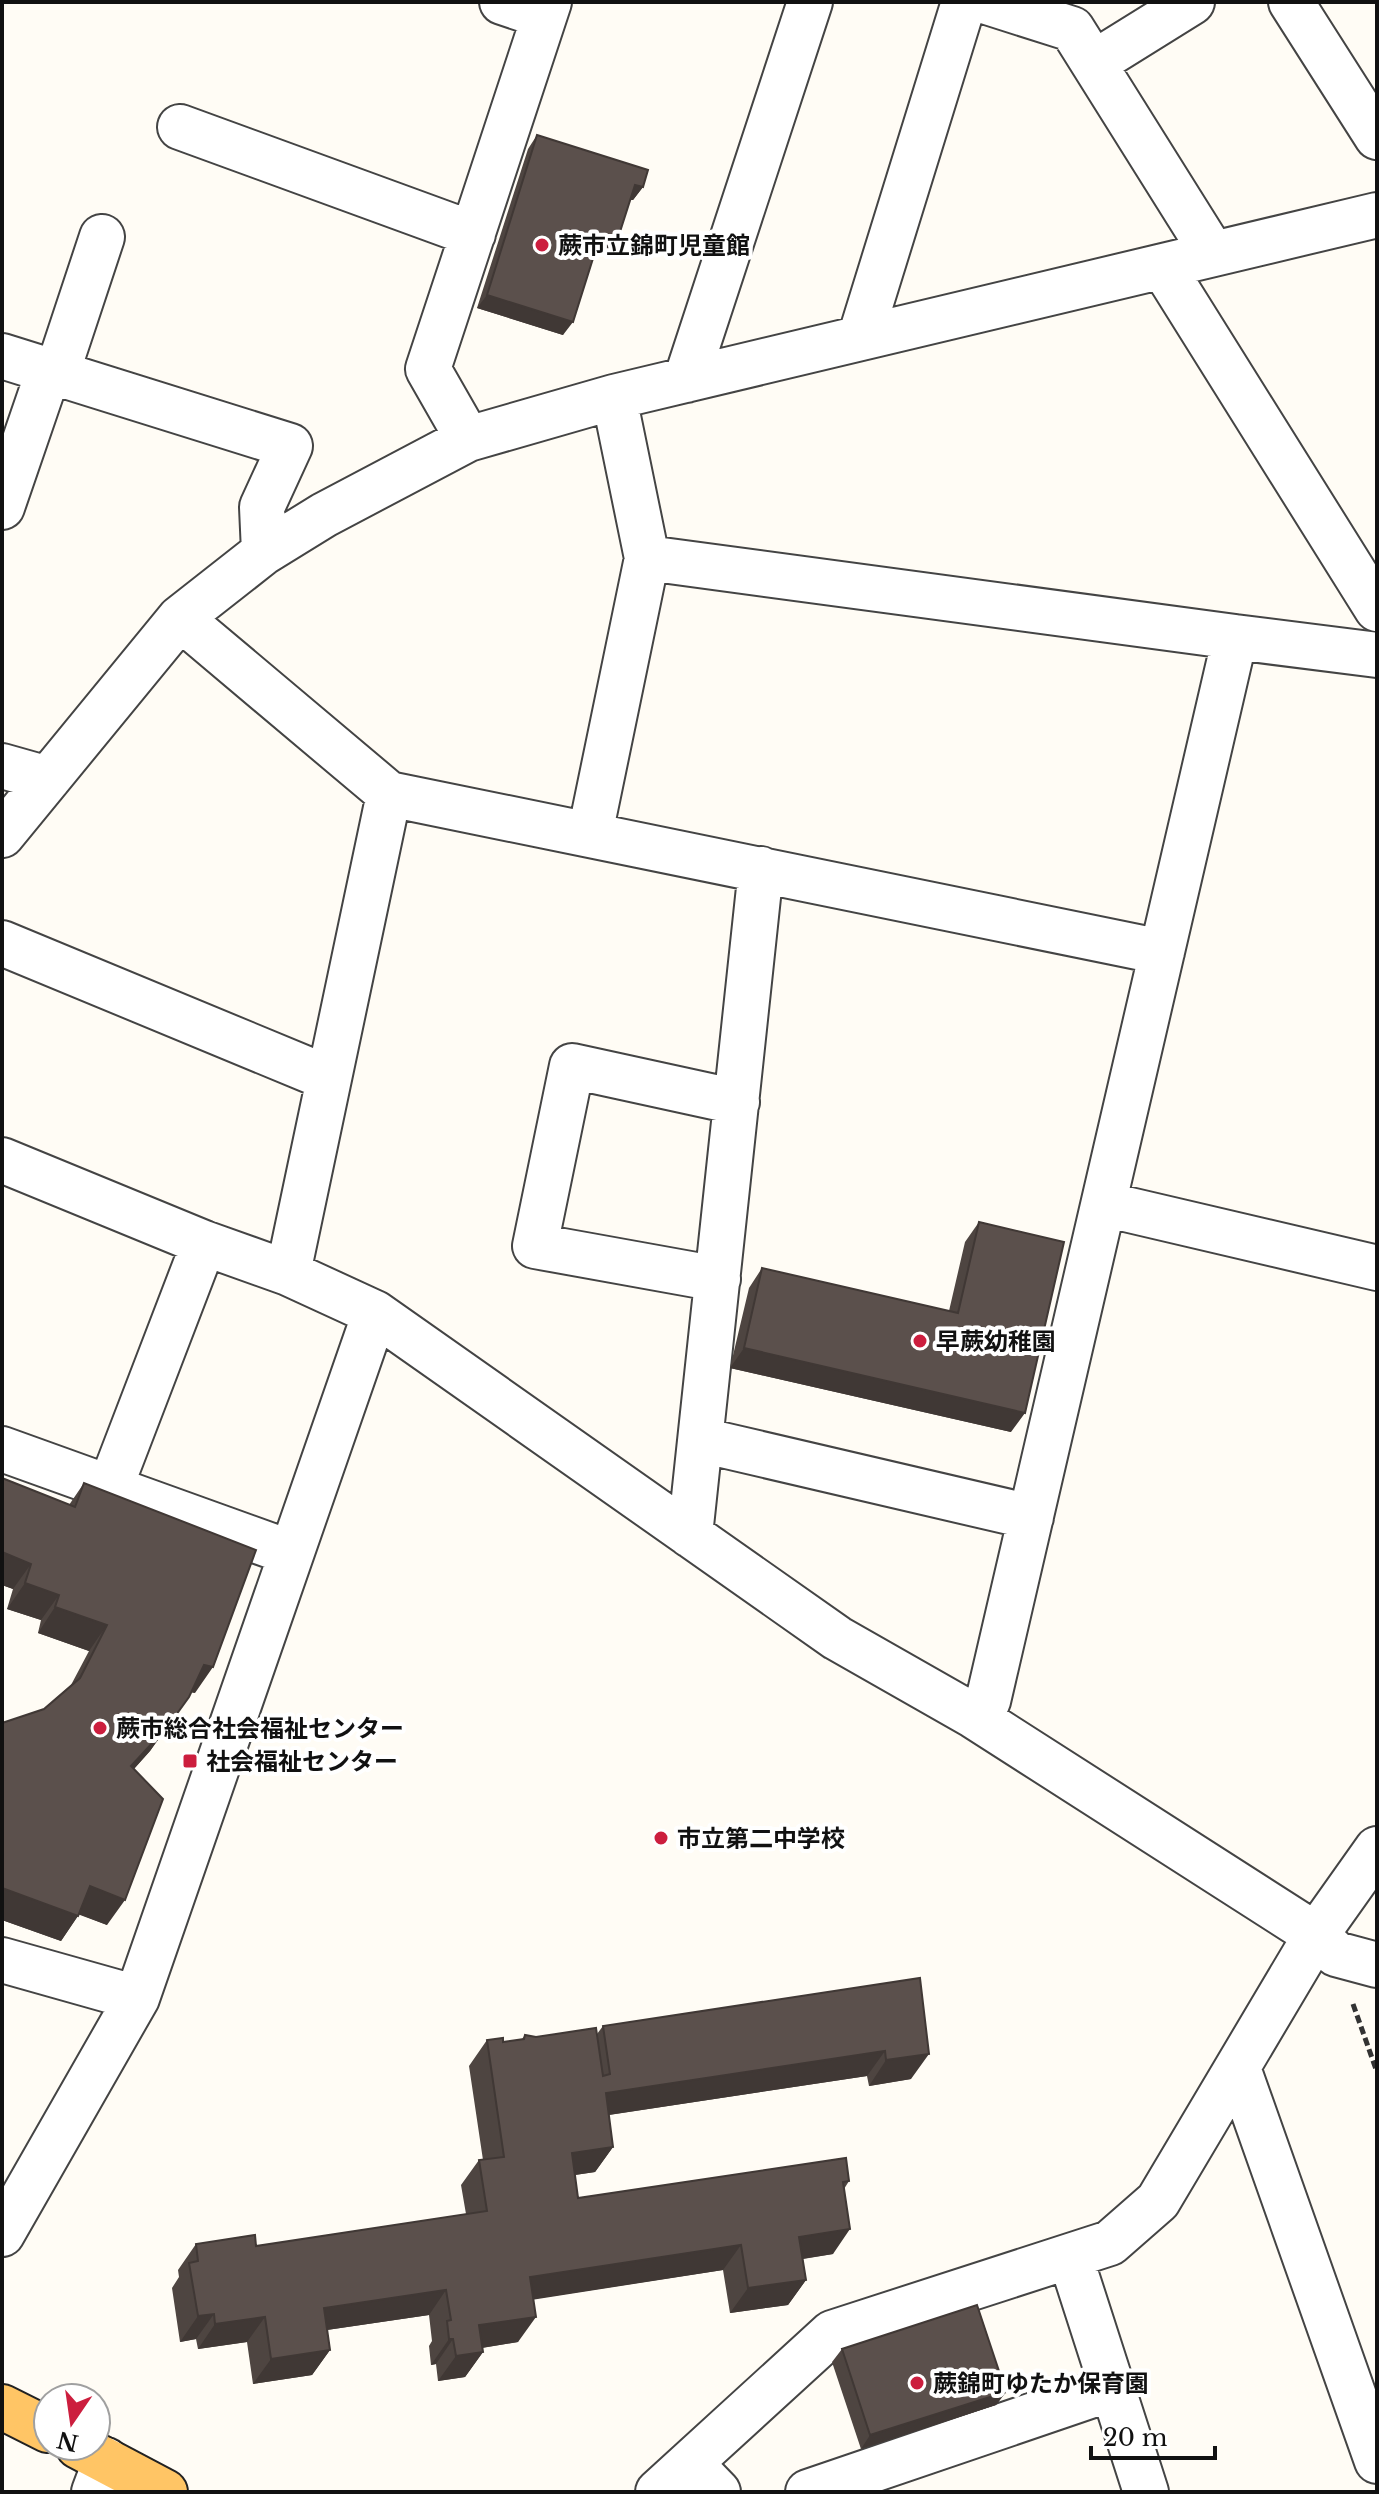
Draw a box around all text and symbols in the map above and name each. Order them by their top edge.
place label: 蕨市立錦町児童館 [558,231,750,260]
marker: 蕨市立錦町児童館 [533,236,551,254]
place label: 早蕨幼稚園 [936,1327,1056,1356]
marker: 早蕨幼稚園 [911,1332,929,1350]
place label: 蕨市総合社会福祉センター [116,1714,404,1743]
marker: 蕨市総合社会福祉センター [91,1719,109,1737]
place label: 社会福祉センター [206,1747,398,1776]
marker: 社会福祉センター [181,1752,199,1770]
place label: 市立第二中学校 [677,1824,845,1853]
marker: 市立第二中学校 [652,1829,670,1847]
place label: 蕨錦町ゆたか保育園 [933,2369,1149,2398]
marker: 蕨錦町ゆたか保育園 [908,2374,926,2392]
north arrow [32,2382,112,2462]
scale bar [1091,2410,1215,2460]
text: 20 m [1103,2423,1168,2452]
text: N [54,2425,81,2456]

